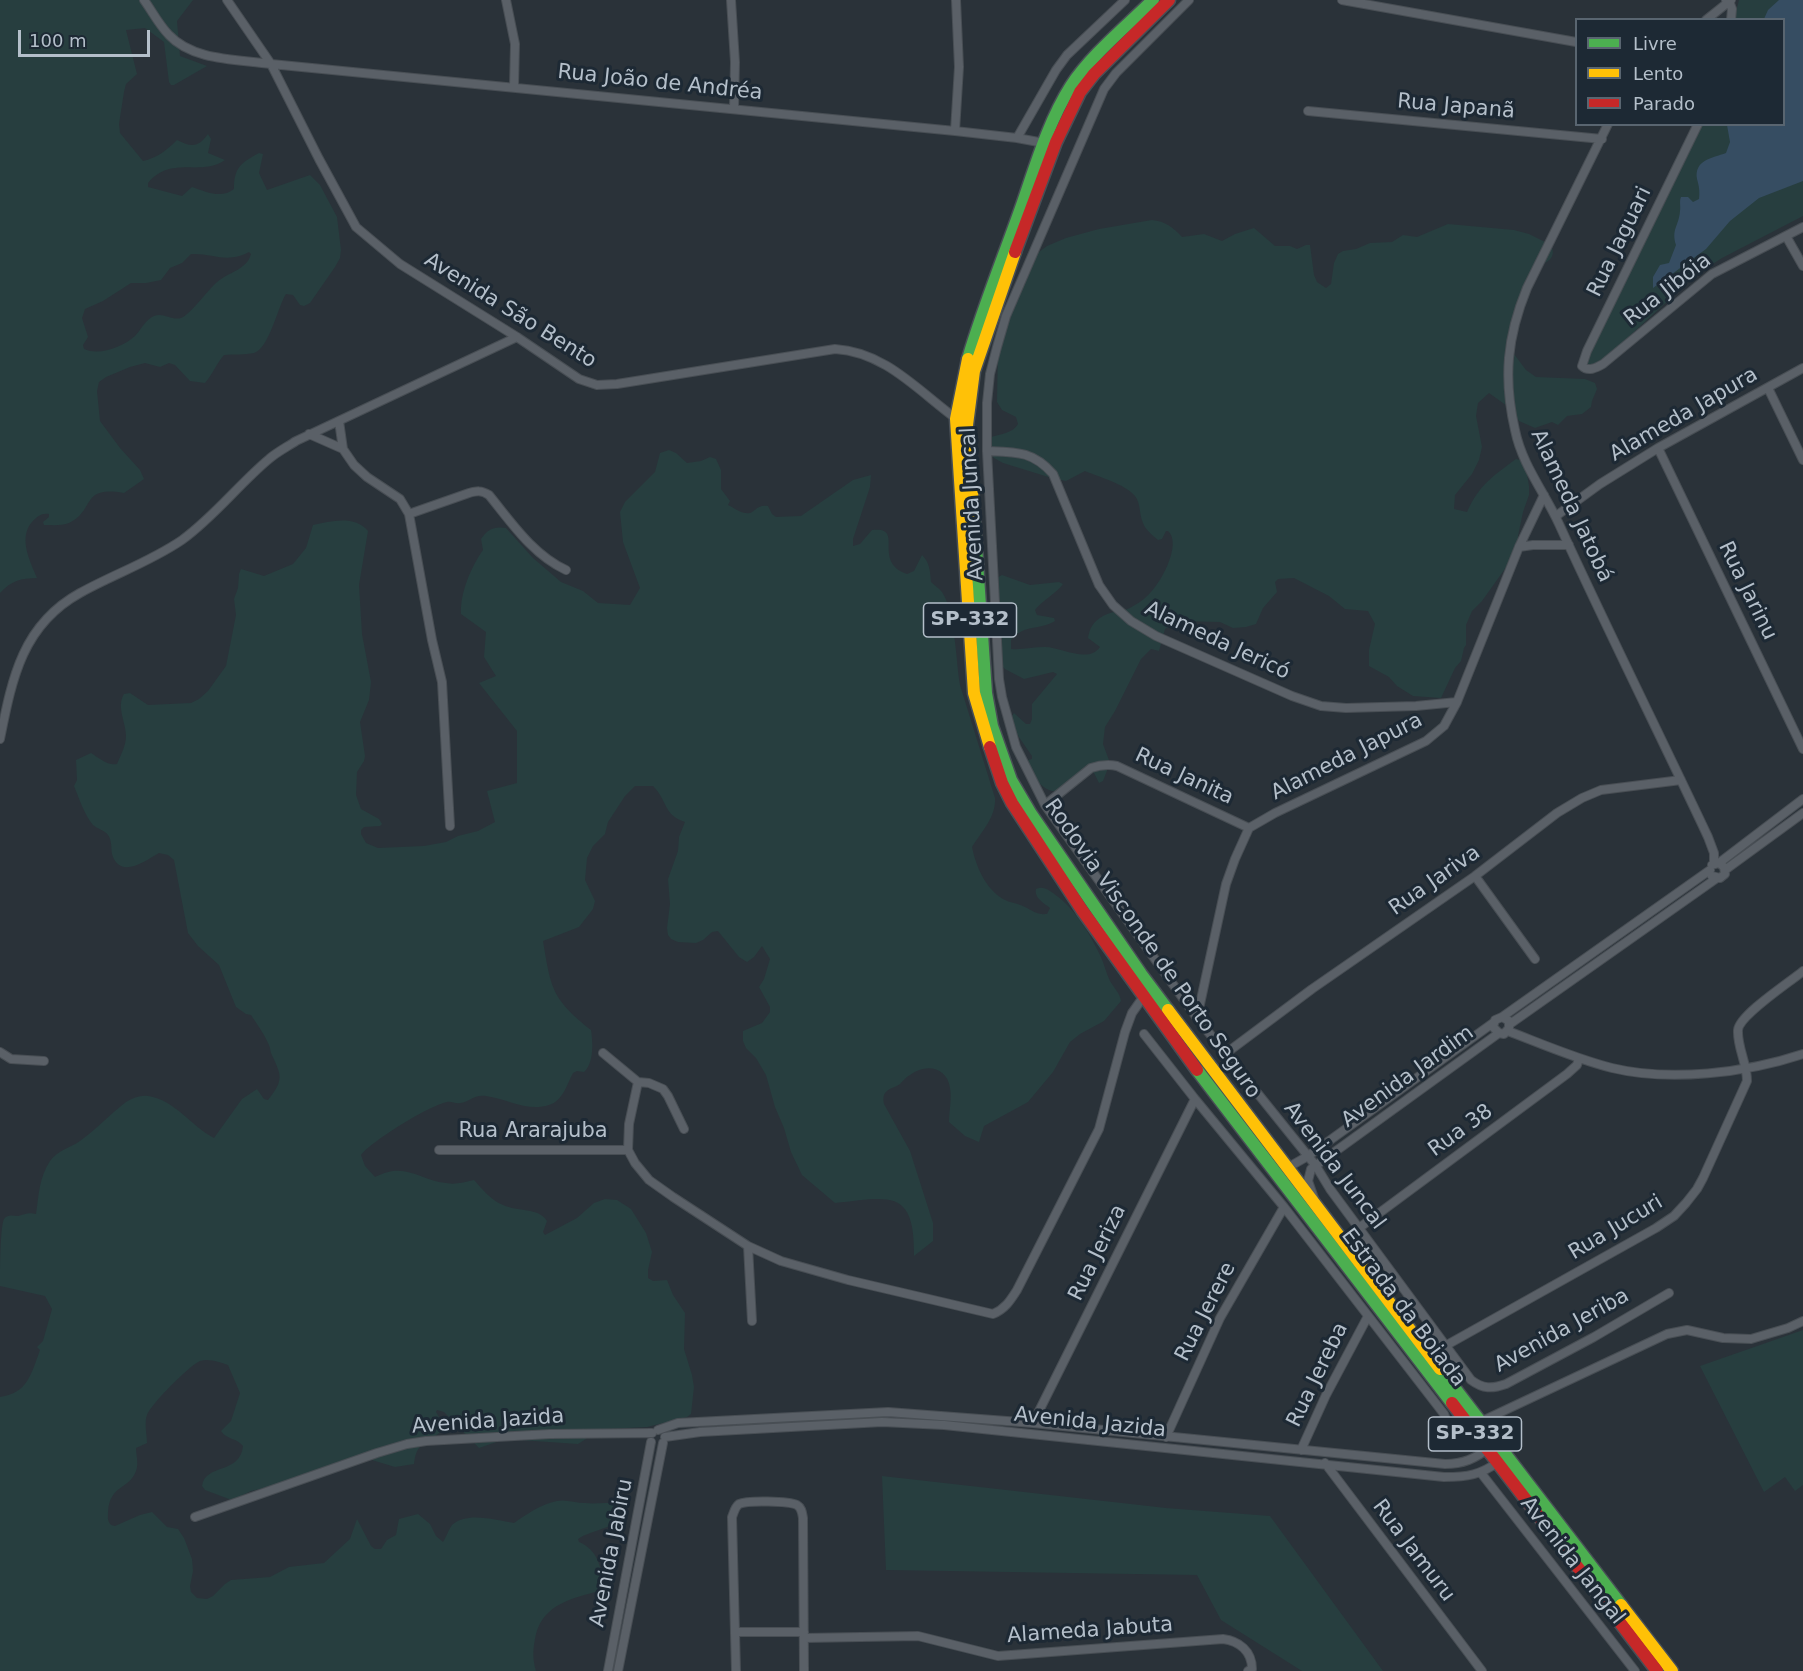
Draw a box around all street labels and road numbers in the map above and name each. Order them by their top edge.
street label: Rua João de Andréa [556,60,764,106]
street label: Rua Japanã [1396,89,1516,125]
street label: Rua Jaguari [1582,183,1658,301]
street label: Avenida São Bento [419,248,601,374]
street label: Rua Jibóia [1619,248,1717,332]
street label: Alameda Japura [1606,362,1762,468]
street label: Alameda Jatobá [1525,426,1617,586]
street label: Avenida Juncal [956,427,990,581]
street label: Rua Jarinu [1712,538,1782,644]
street label: Alameda Jericó [1140,596,1294,686]
road number: SP-332 [924,603,1016,637]
street label: Alameda Japura [1267,708,1427,806]
street label: Rua Janita [1131,743,1237,811]
street label: Rodovia Visconde de Porto Seguro [1038,794,1266,1104]
street label: Rua Jariva [1385,840,1485,922]
street label: Avenida Jardim [1337,1021,1479,1133]
street label: Avenida Juncal [1278,1097,1390,1235]
street label: Rua 38 [1424,1099,1498,1163]
street label: Rua Ararajuba [458,1119,608,1145]
street label: Rua Jucuri [1564,1190,1668,1266]
street label: Rua Jeriza [1064,1201,1132,1305]
street label: Estrada da Boiada [1335,1224,1471,1392]
street label: Rua Jerere [1170,1258,1242,1366]
street label: Avenida Jeriba [1490,1284,1634,1378]
street label: Rua Jereba [1282,1319,1354,1431]
street label: Avenida Jazida [1013,1402,1167,1444]
street label: Avenida Jazida [411,1404,565,1440]
road number: SP-332 [1428,1417,1522,1451]
street label: Avenida Jabiru [585,1477,639,1629]
street label: Avenida Jangal [1514,1492,1630,1630]
street label: Rua Jamuru [1366,1495,1460,1607]
street label: Alameda Jabuta [1006,1613,1174,1649]

